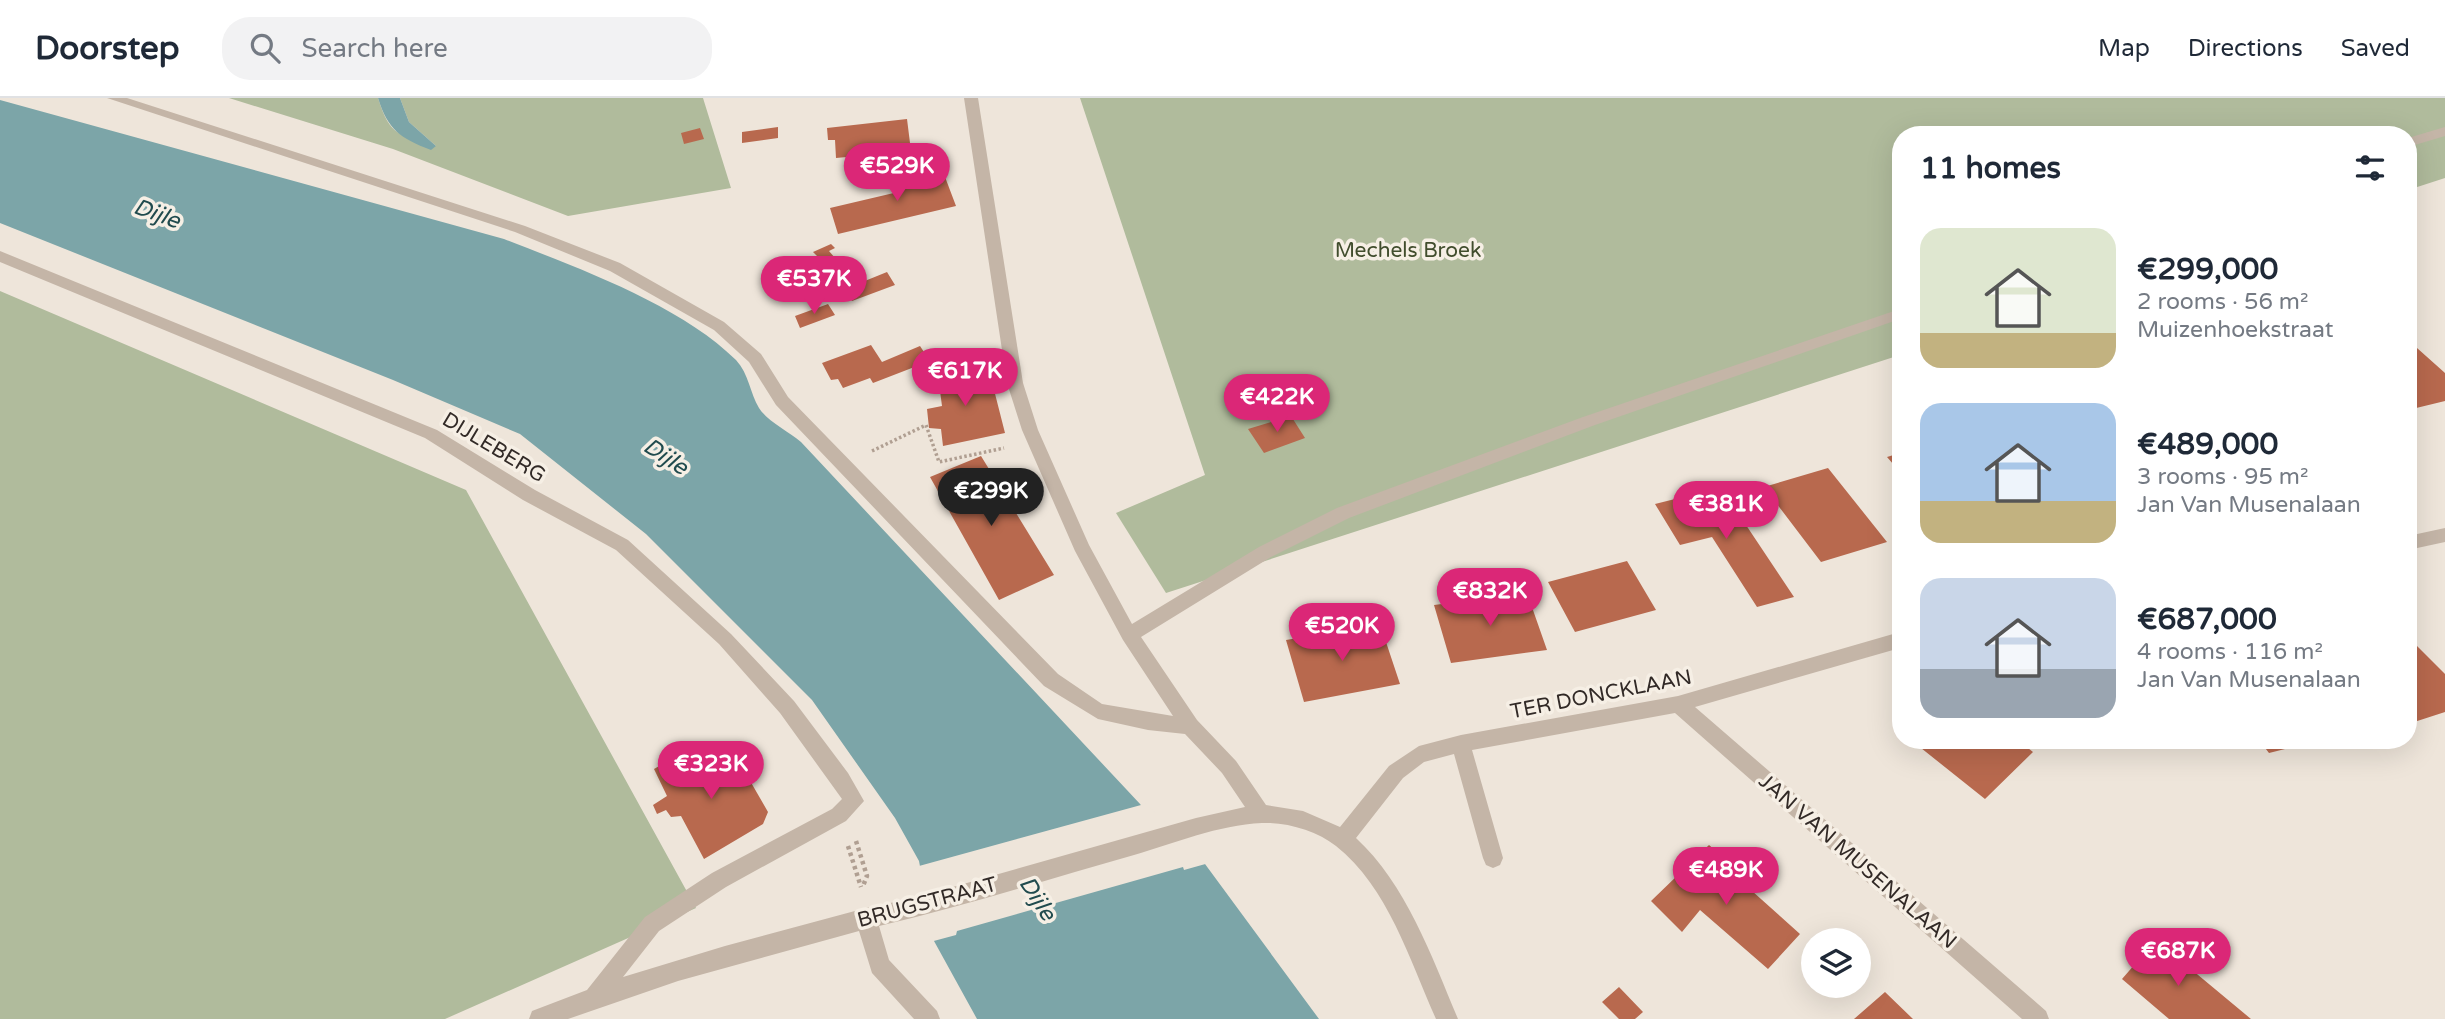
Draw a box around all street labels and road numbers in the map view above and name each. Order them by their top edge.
street label: DIJLEBERG [438,407,550,488]
street label: TER DONCKLAAN [1508,665,1694,724]
street label: JAN VAN MUSENALAAN [1754,769,1962,954]
street label: BRUGSTRAAT [855,872,1000,933]

